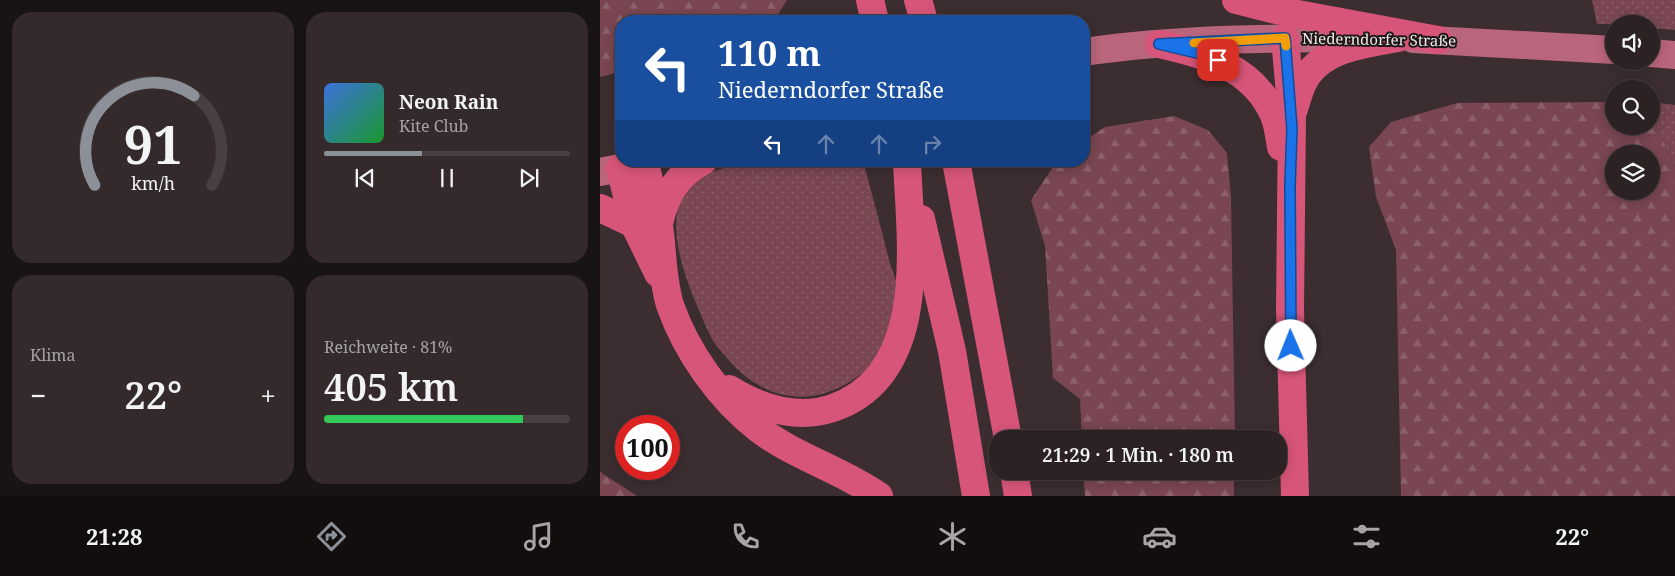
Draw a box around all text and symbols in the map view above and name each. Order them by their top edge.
map controls [1605,15,1660,200]
button: sound [1605,15,1660,70]
street label: Niederndorfer Straße [1302,28,1456,50]
text: 110 m [718,29,821,76]
icon: left [635,35,700,100]
pin [1197,39,1239,81]
icon: arrive [1204,46,1232,74]
text: Niederndorfer Straße [718,74,944,104]
button: search [1605,80,1660,135]
text: Neon Rain [399,89,498,115]
text: 91 [124,108,182,179]
text: Kite Club [399,115,468,137]
icon: left [759,130,787,158]
icon: ahead [812,130,840,158]
icon: ahead [865,130,893,158]
icon: right [918,130,946,158]
button: layers [1605,145,1660,200]
icon: previous [351,164,379,192]
icon: pause [433,164,461,192]
icon: next [515,164,543,192]
text: km/h [131,171,175,195]
position arrow [1264,319,1316,371]
text: Reichweite · 81% [324,336,452,358]
text: Klima [30,344,75,366]
text: 405 km [324,360,458,412]
text: 22° [124,368,182,420]
text: − [30,376,46,414]
text: + [260,376,276,414]
speed limit sign: 100 [615,415,680,480]
text: 21:29 · 1 Min. · 180 m [1042,442,1234,468]
icon: directions [314,519,349,554]
icon: music [521,519,556,554]
icon: phone [728,519,763,554]
icon: climate [935,519,970,554]
icon: car [1142,519,1177,554]
icon: filters [1349,519,1384,554]
text: 21:28 [86,521,142,551]
text: 22° [1555,521,1589,551]

